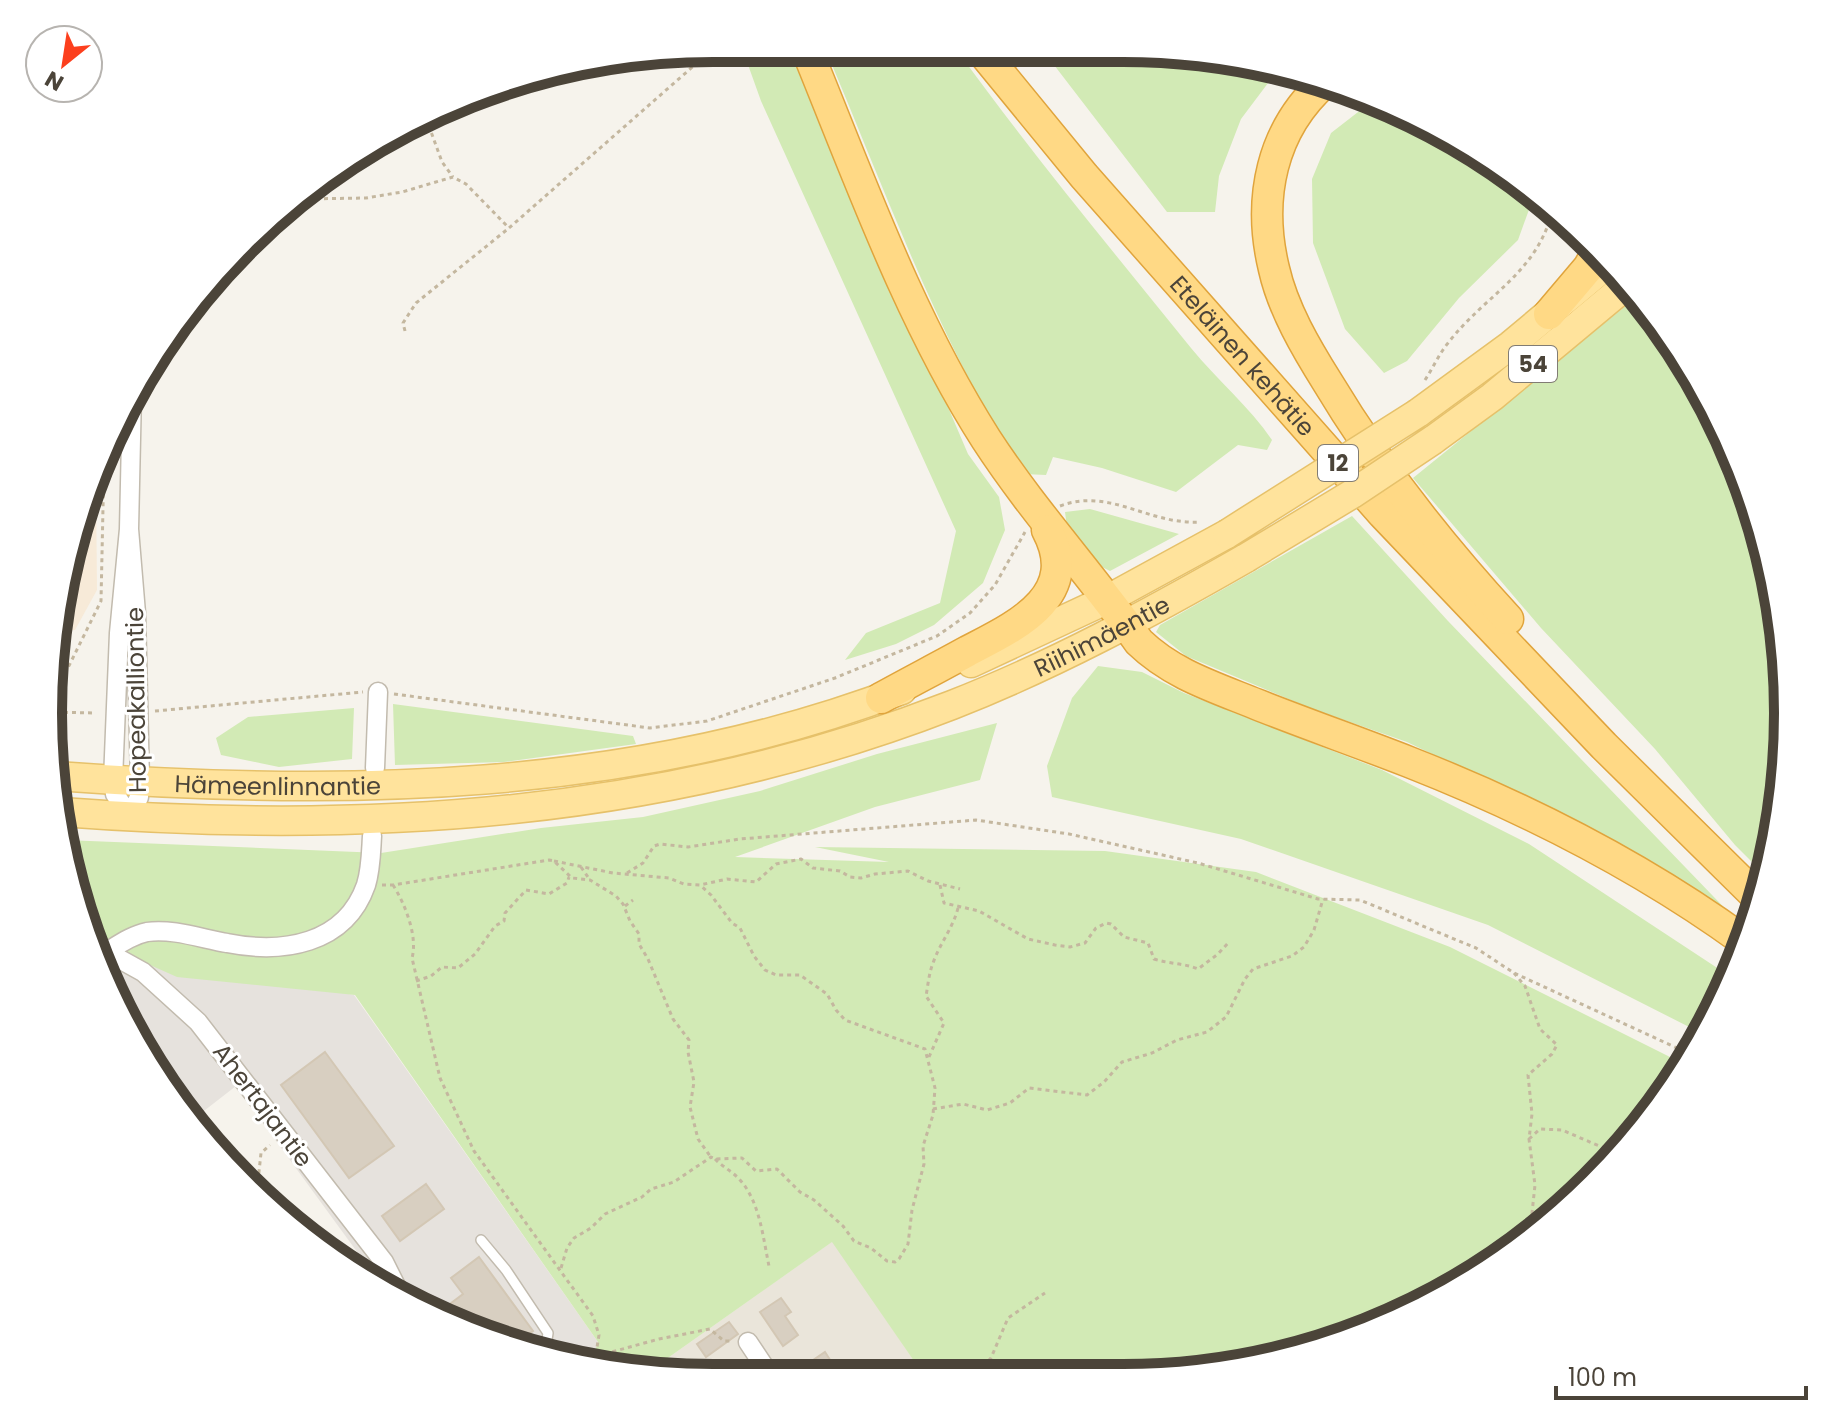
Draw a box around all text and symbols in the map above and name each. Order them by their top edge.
north arrow [24,24,104,104]
text: N [39,63,69,98]
street label: Eteläinen kehätie [1163,268,1323,443]
road number: 54 [1509,346,1557,382]
road number: 12 [1318,445,1358,481]
street label: Riihimäentie [1028,588,1175,684]
street label: Hopeakalliontie [118,607,154,793]
street label: Hämeenlinnantie [174,767,381,803]
street label: Ahertajantie [205,1036,321,1174]
scale bar [1556,1350,1806,1400]
text: 100 m [1568,1361,1637,1394]

